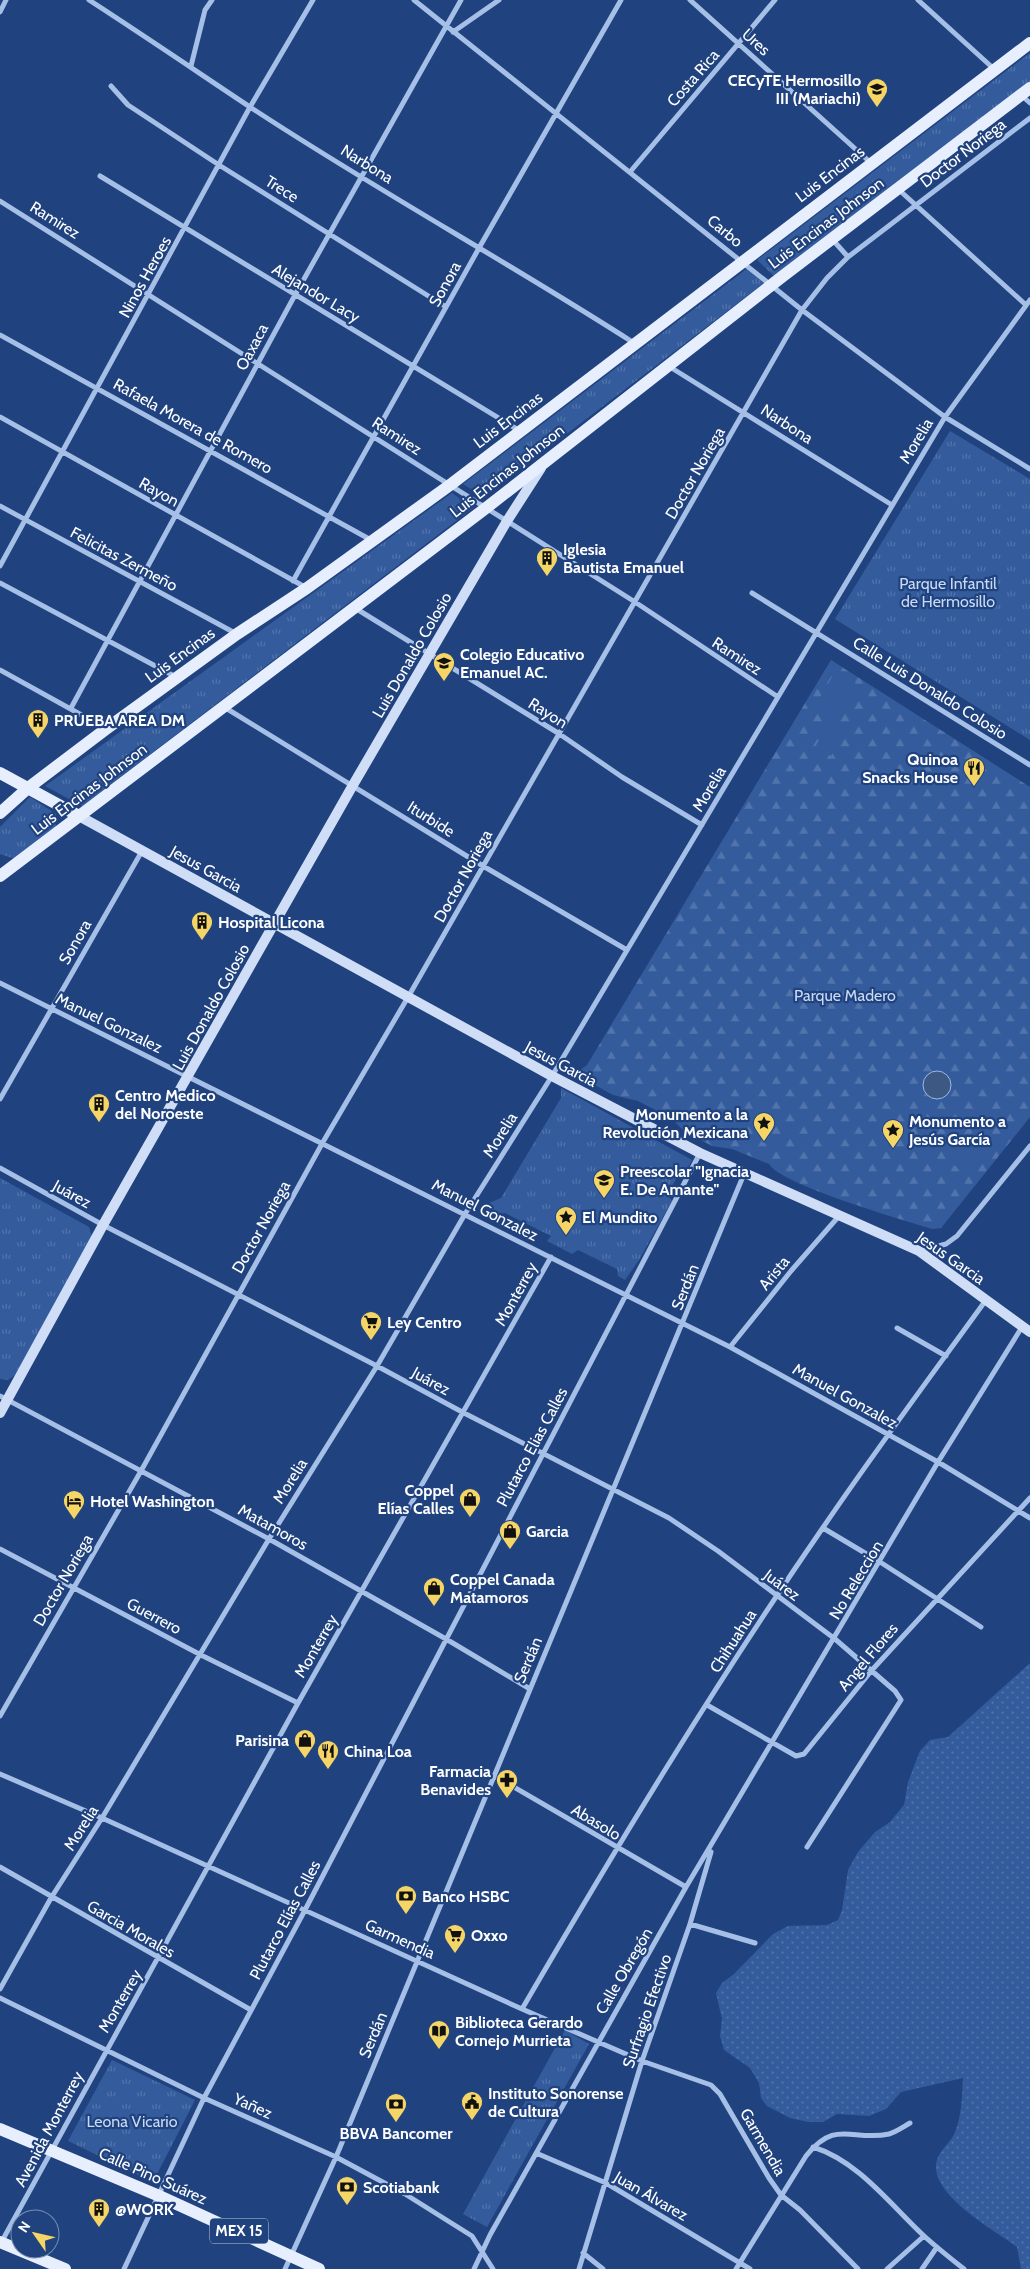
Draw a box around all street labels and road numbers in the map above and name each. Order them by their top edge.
street label: Ures [738,25,774,60]
street label: Costa Rica [663,45,723,110]
street label: Doctor Noriega [916,114,1010,191]
street label: Narbona [337,141,397,188]
street label: Luis Encinas [792,142,869,206]
street label: Trece [262,172,302,206]
street label: Luis Encinas Johnson [764,173,888,273]
street label: Ramirez [27,197,84,243]
street label: Carbo [703,211,747,251]
street label: Ninos Heroes [115,233,175,321]
street label: Sonora [425,258,465,310]
street label: Alejandor Lacy [269,259,363,327]
street label: Oaxaca [232,320,272,374]
street label: Rafaela Morera de Romero [110,374,276,478]
street label: Luis Encinas [470,388,547,452]
street label: Narbona [757,400,817,448]
street label: Ramirez [369,413,426,459]
street label: Morelia [895,415,937,467]
street label: Luis Encinas Johnson [446,420,568,521]
street label: Doctor Noriega [661,424,729,522]
street label: Rayon [136,473,182,511]
street label: Felicitas Zermeño [67,523,181,595]
street label: Luis Donaldo Colosio [368,589,456,721]
street label: Luis Encinas [141,623,219,687]
street label: Ramirez [709,633,766,679]
street label: Calle Luis Donaldo Colosio [849,633,1011,743]
street label: Rayon [525,694,571,732]
street label: Luis Encinas Johnson [27,739,151,839]
street label: Morelia [688,763,730,815]
street label: Iturbide [404,797,458,841]
street label: Doctor Noriega [430,826,496,925]
street label: Jesus Garcia [166,841,245,897]
street label: Sonora [55,916,96,968]
street label: Luis Donaldo Colosio [168,940,254,1074]
street label: Manuel Gonzalez [52,989,166,1057]
street label: Jesus Garcia [521,1037,601,1091]
street label: Morelia [479,1109,521,1161]
street label: Juárez [49,1175,95,1212]
street label: Manuel Gonzalez [429,1175,542,1245]
street label: Doctor Noriega [228,1177,294,1276]
street label: Jesus Garcia [912,1227,989,1289]
street label: Arista [755,1252,794,1294]
street label: Monterrey [491,1259,541,1329]
street label: Serdán [667,1261,703,1313]
street label: Manuel Gonzalez [789,1359,901,1433]
street label: Juárez [408,1362,454,1399]
street label: Plutarco Elias Calles [493,1384,572,1510]
street label: Morelia [269,1455,311,1507]
street label: Matamoros [235,1500,311,1554]
street label: Doctor Noriega [29,1531,97,1629]
street label: No Releccion [825,1537,887,1623]
street label: Juárez [759,1565,804,1605]
street label: Guerrero [124,1594,185,1638]
street label: Chihuahua [706,1606,761,1676]
street label: Monterrey [290,1611,342,1681]
street label: Angel Flores [834,1619,902,1695]
street label: Serdán [510,1634,546,1686]
street label: Abasolo [568,1800,624,1844]
street label: Morelia [60,1802,102,1854]
street label: Plutarco Elías Calles [246,1857,325,1983]
street label: Garcia Morales [84,1896,178,1962]
street label: Garmendia [362,1915,438,1963]
street label: Calle Obregón [592,1924,656,2018]
street label: Surfragio Efectivo [619,1951,675,2070]
street label: Monterrey [94,1966,146,2036]
street label: Serdán [355,2009,391,2061]
street label: Avenida Monterrey [11,2068,87,2190]
street label: Yañez [230,2089,276,2123]
street label: Garmendia [736,2105,790,2179]
street label: Calle Pino Suárez [96,2144,210,2209]
street label: Juan Álvarez [610,2167,692,2225]
road number: MEX 15 [210,2218,268,2244]

